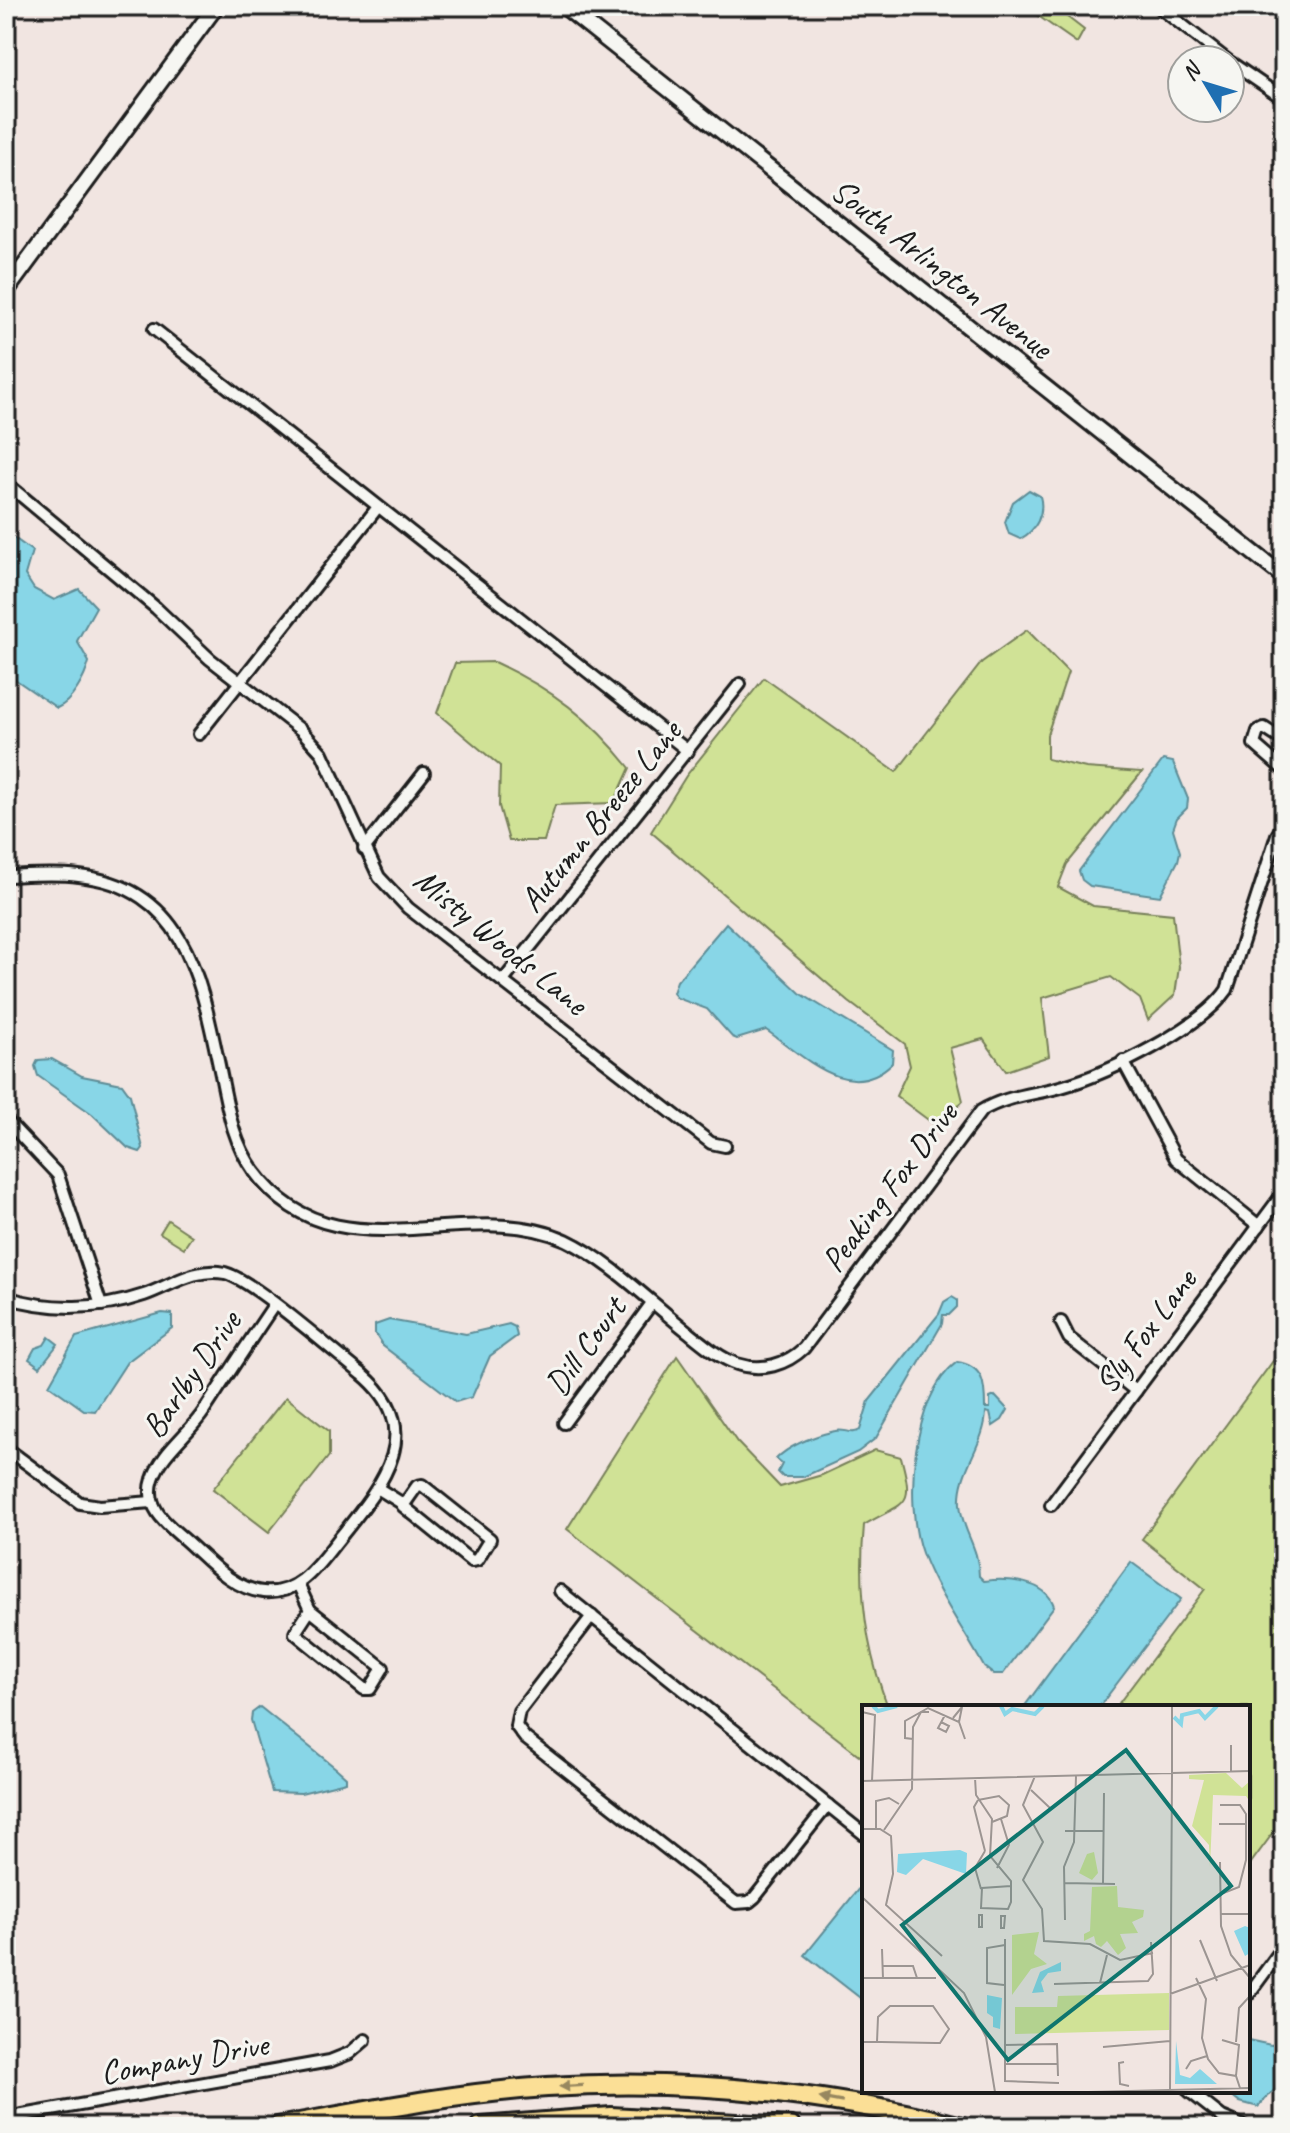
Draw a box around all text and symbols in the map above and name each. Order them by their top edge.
north arrow [1166,44,1246,124]
text: N [1176,56,1208,86]
street label: South Arlington Avenue [823,168,1063,369]
street label: Autumn Breeze Lane [510,709,692,921]
street label: Misty Woods Lane [405,858,598,1025]
street label: Peaking Fox Drive [811,1092,968,1280]
street label: Sly Fox Lane [1084,1259,1207,1402]
street label: Dill Court [535,1286,637,1403]
street label: Barlby Drive [132,1300,252,1446]
inset map [862,1705,1250,2093]
street label: Company Drive [97,2022,274,2094]
one-way arrow [558,2079,583,2092]
one-way arrow [818,2093,843,2105]

